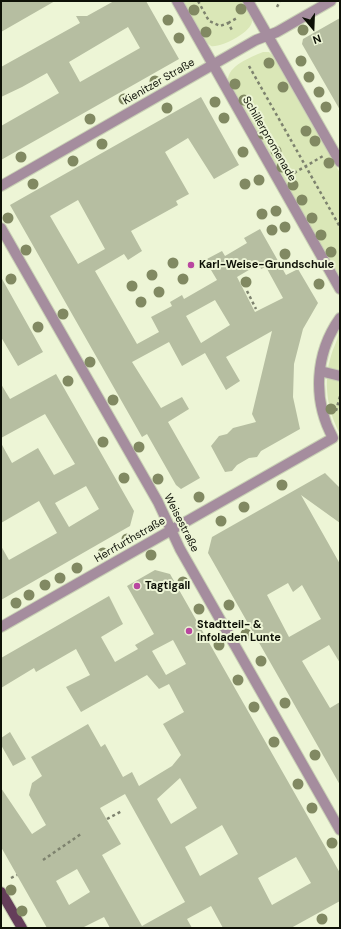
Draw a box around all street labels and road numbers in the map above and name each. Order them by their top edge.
street label: Kienitzer Straße [121,56,197,108]
street label: Schillerpromenade [239,94,299,184]
street label: Weisestraße [161,492,201,554]
street label: Herrfurthstraße [92,514,168,566]

